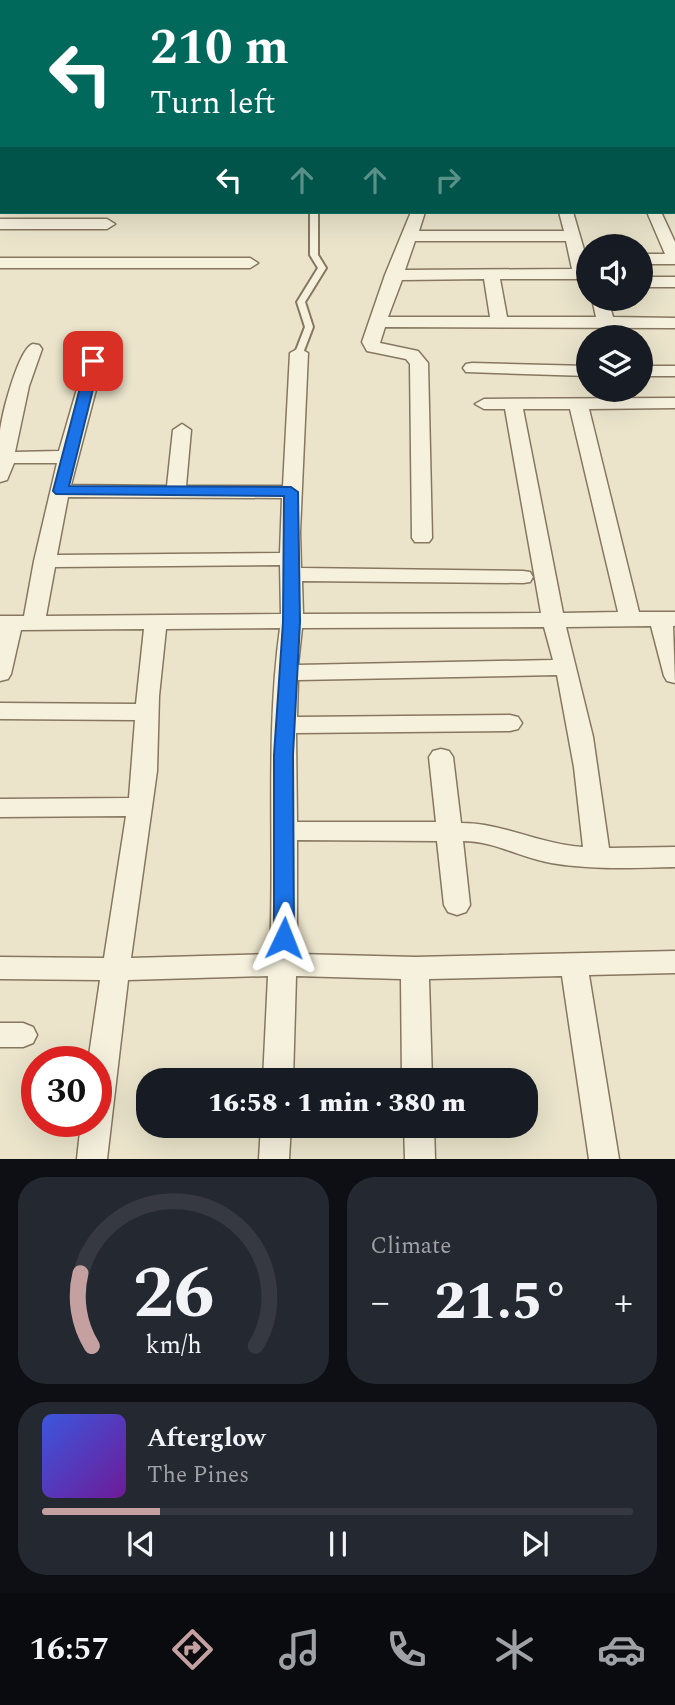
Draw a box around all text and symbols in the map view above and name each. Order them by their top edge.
text: 210 m [150,11,289,86]
icon: left [35,28,126,119]
text: Turn left [150,79,276,128]
icon: left [210,161,248,199]
icon: ahead [283,161,321,199]
icon: ahead [356,161,394,199]
icon: right [429,161,467,199]
map controls [576,234,653,402]
button: sound [576,234,653,311]
button: layers [576,325,653,402]
pin [63,331,123,391]
icon: arrive [74,342,112,380]
position arrow [247,901,321,975]
speed limit sign: 30 [21,1046,112,1137]
text: 16:58 · 1 min · 380 m [208,1083,466,1123]
text: Climate [371,1229,451,1264]
text: 26 [132,1240,214,1351]
text: 21.5° [435,1263,569,1342]
text: − [371,1274,390,1332]
text: + [614,1274,633,1332]
text: km/h [145,1327,201,1365]
text: Afterglow [147,1418,266,1458]
text: The Pines [147,1458,249,1493]
icon: previous [122,1525,160,1563]
icon: pause [319,1525,357,1563]
icon: next [516,1525,554,1563]
text: 16:57 [29,1625,110,1674]
icon: directions [168,1625,217,1674]
icon: music [275,1625,324,1674]
icon: phone [382,1625,431,1674]
icon: climate [490,1625,539,1674]
icon: car [597,1625,646,1674]

